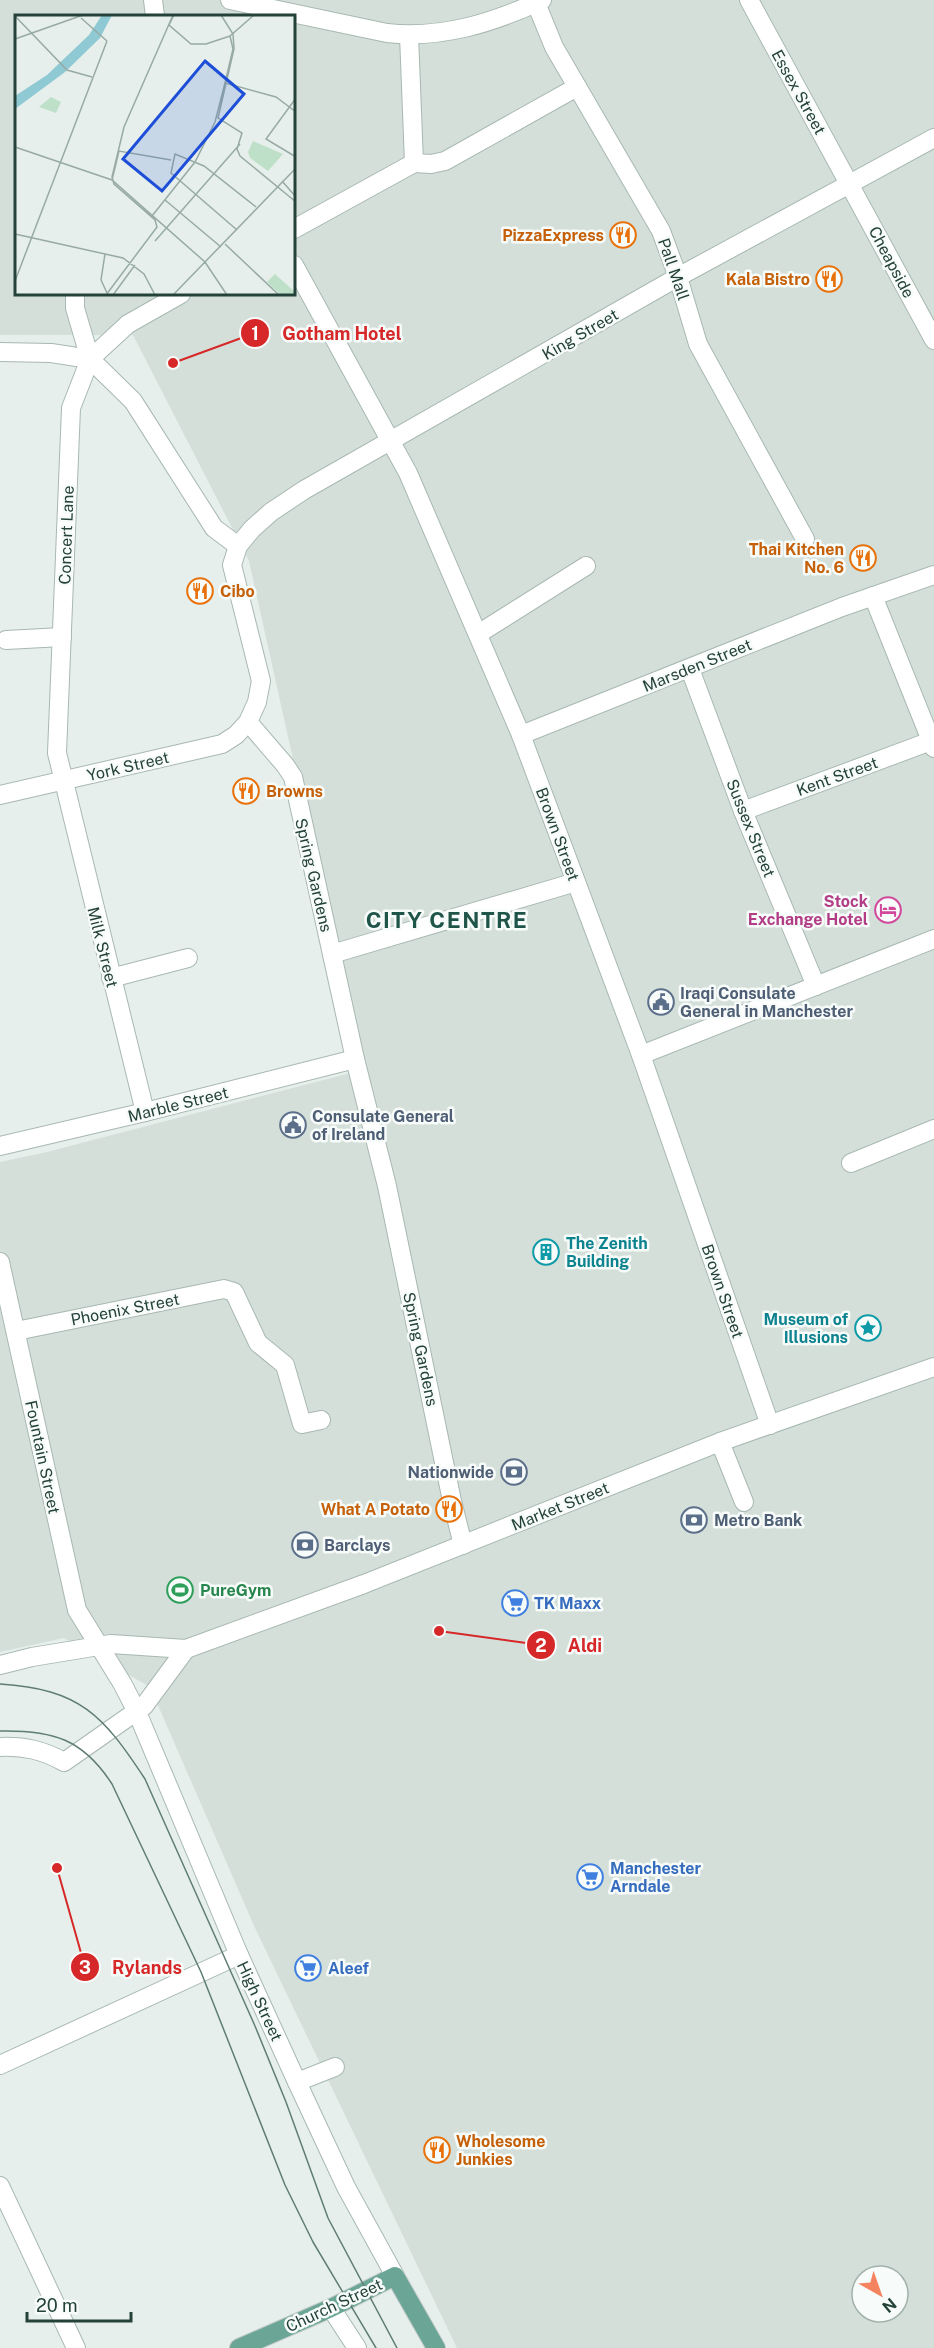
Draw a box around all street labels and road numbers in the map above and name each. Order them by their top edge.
street label: Essex Street [767,46,830,138]
street label: Cheapside [865,223,918,301]
street label: Pall Mall [654,236,693,303]
street label: King Street [539,305,622,364]
street label: Concert Lane [55,485,78,585]
street label: Marsden Street [640,635,754,696]
street label: York Street [85,748,171,785]
street label: Kent Street [794,753,880,800]
street label: Sussex Street [722,776,779,880]
street label: Brown Street [532,785,583,884]
street label: Spring Gardens [291,816,336,934]
street label: Milk Street [83,905,122,989]
street label: Marble Street [126,1083,230,1126]
street label: Brown Street [698,1242,747,1341]
street label: Phoenix Street [69,1290,181,1329]
street label: Spring Gardens [399,1290,442,1408]
street label: Fountain Street [21,1399,64,1516]
street label: Market Street [509,1478,612,1535]
street label: High Street [233,1958,286,2044]
street label: Church Street [283,2275,385,2336]

